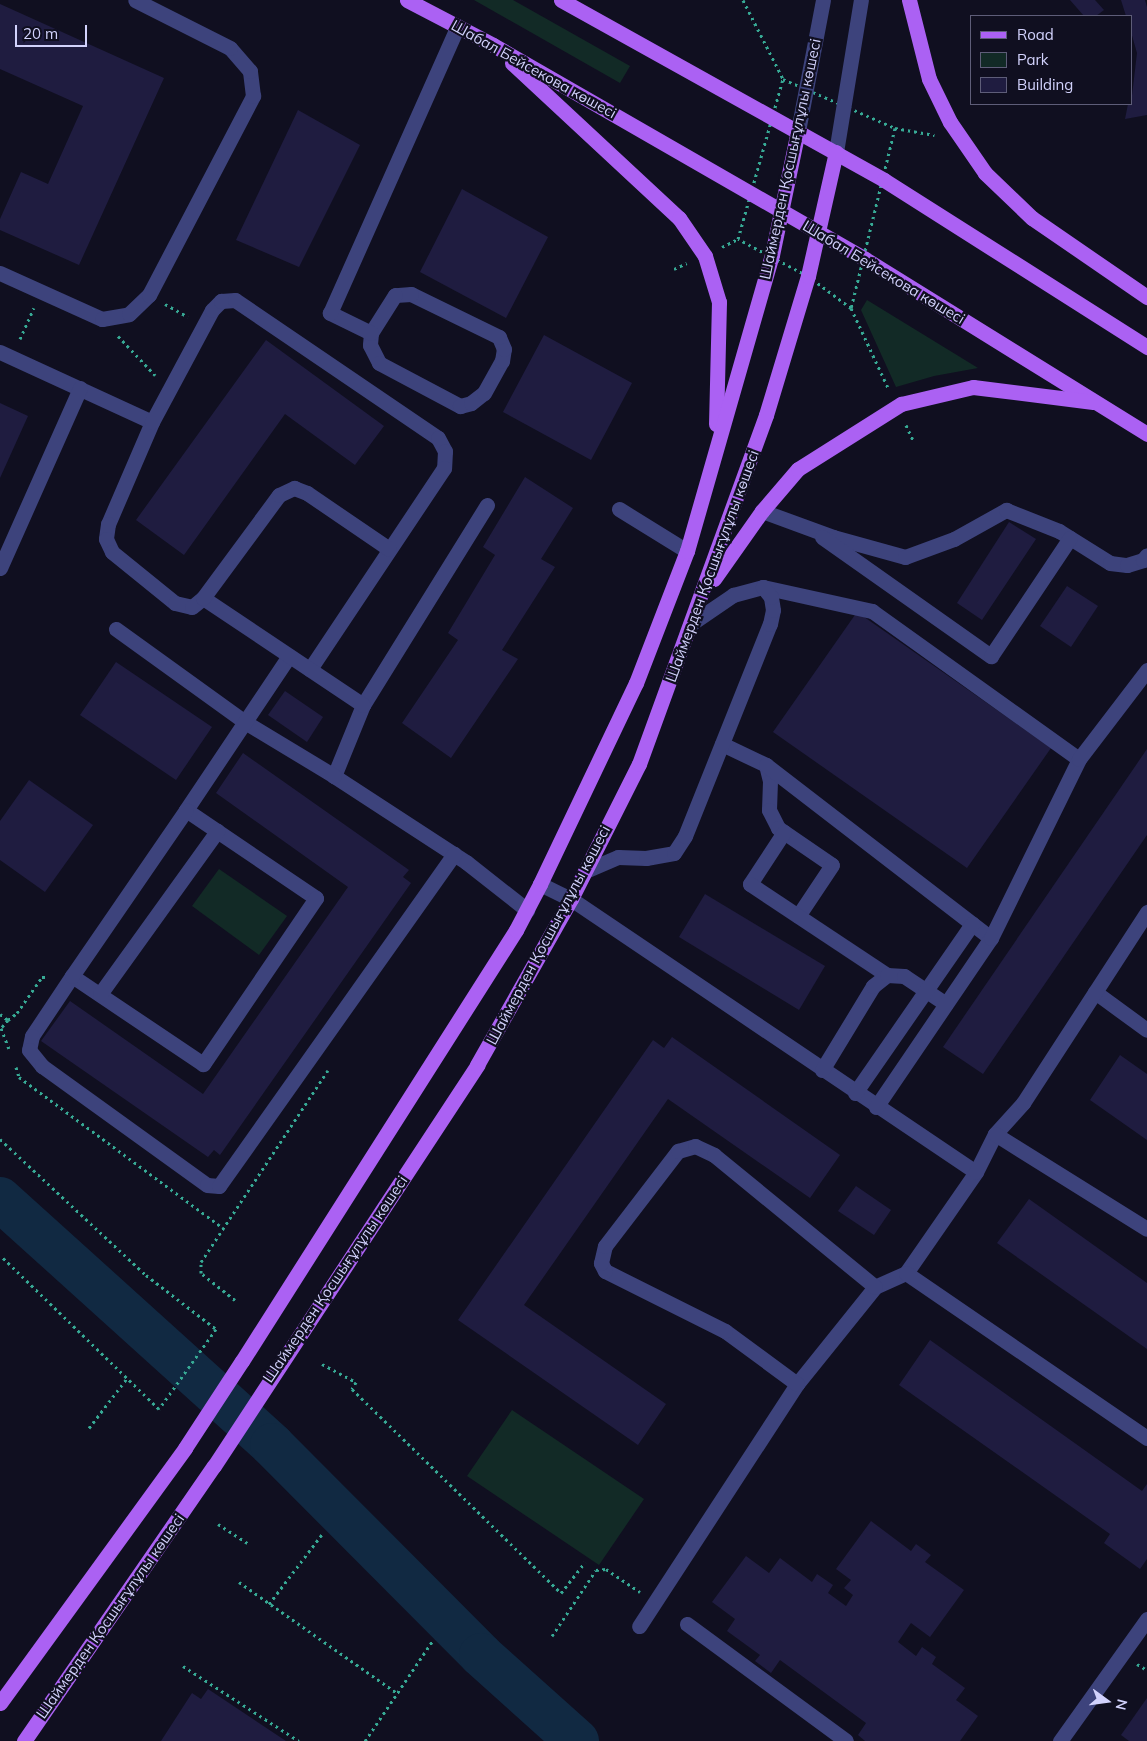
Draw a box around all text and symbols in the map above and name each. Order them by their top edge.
scale bar [18,15,90,47]
legend [970,15,1132,105]
street label: Шабал Бейсекова көшесі [448,16,620,122]
text: 20 m [23,24,58,43]
text: Road [1017,25,1054,44]
street label: Шаймерден Қосшығұлұлы көшесі [756,37,824,281]
text: Park [1017,50,1049,69]
text: Building [1017,75,1073,94]
street label: Шабал Бейсекова көшесі [800,216,968,328]
street label: Шаймерден Қосшығұлұлы көшесі [662,447,762,685]
street label: Шаймерден Қосшығұлұлы көшесі [482,822,614,1048]
street label: Шаймерден Қосшығұлұлы көшесі [259,1172,411,1386]
street label: Шаймерден Қосшығұлұлы көшесі [32,1510,188,1722]
north arrow [1082,1676,1132,1726]
text: N [1112,1697,1132,1712]

